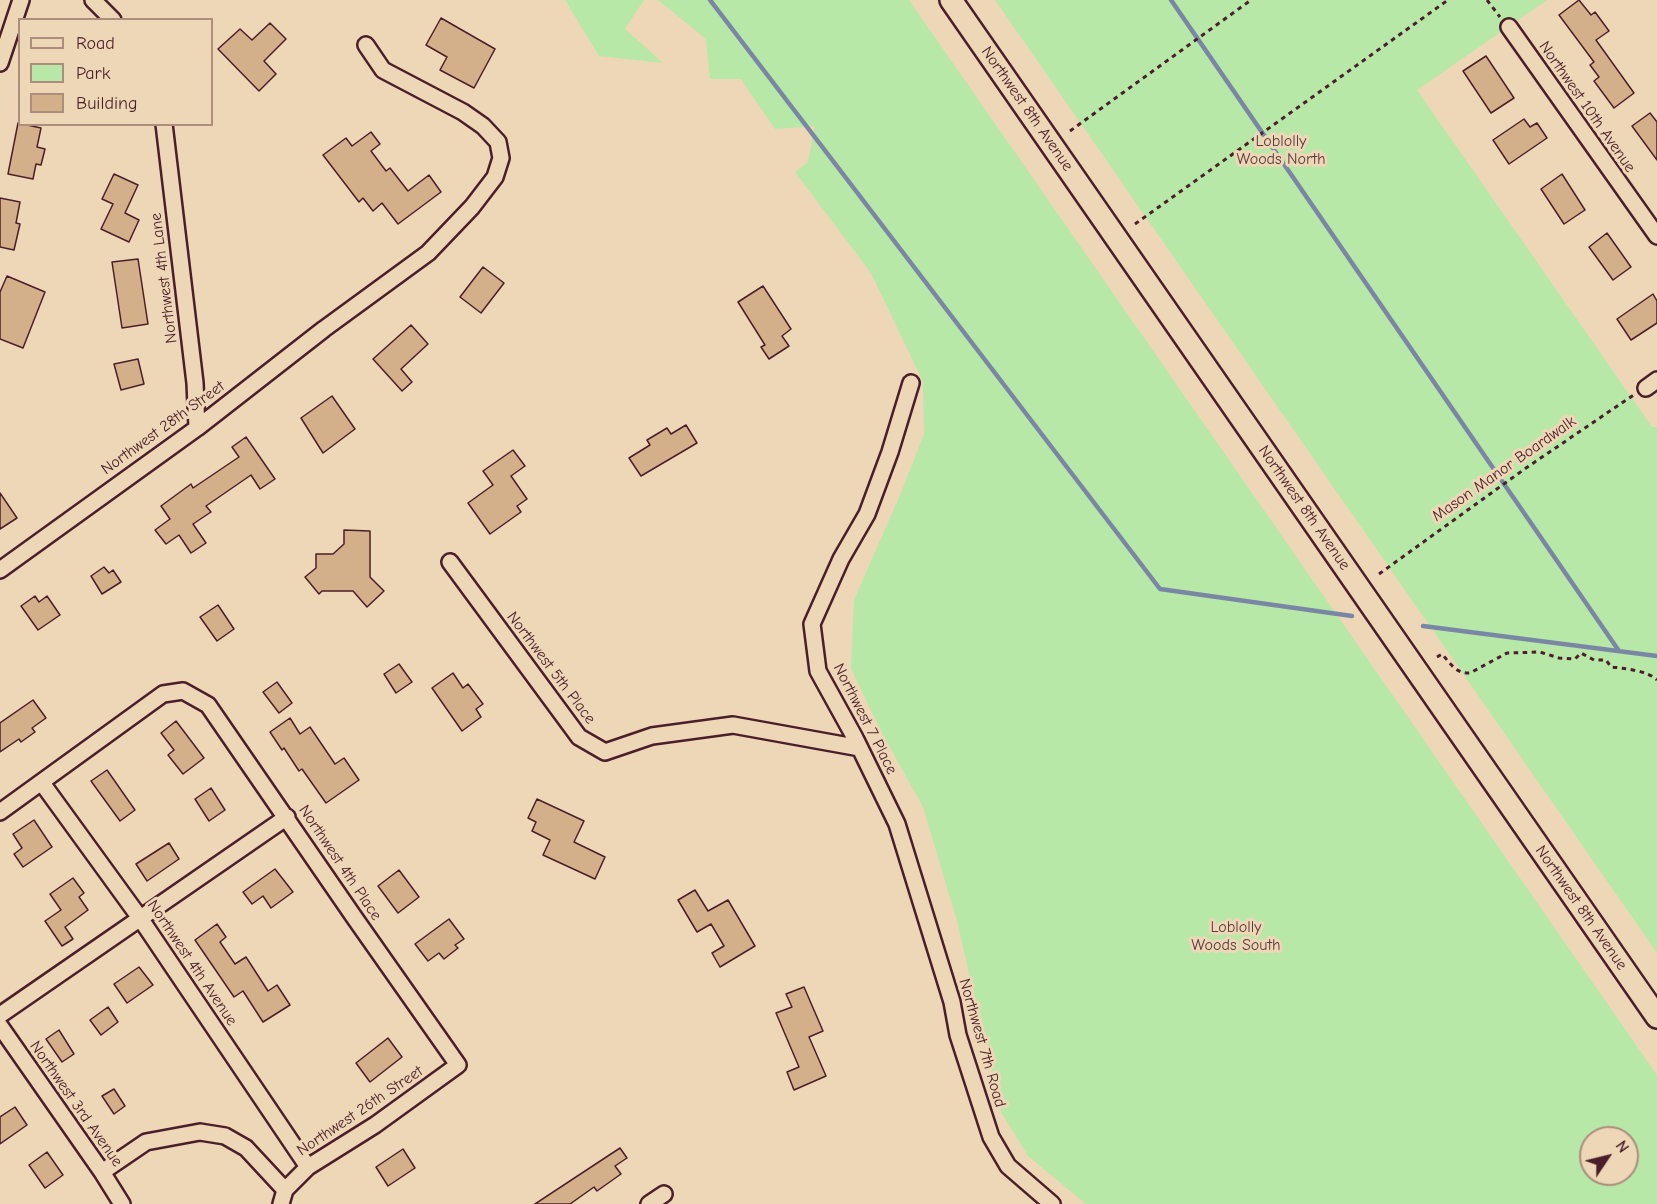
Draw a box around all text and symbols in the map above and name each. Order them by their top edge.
legend [18,18,213,126]
text: Road [76,33,115,54]
street label: Northwest 10th Avenue [1534,38,1640,176]
street label: Northwest 8th Avenue [977,43,1077,175]
text: Park [76,63,110,84]
text: Building [76,93,138,114]
park label: Loblolly Woods North [1236,131,1326,169]
street label: Northwest 4th Lane [146,212,182,344]
street label: Northwest 28th Street [98,377,228,479]
street label: Mason Manor Boardwalk [1428,412,1580,526]
street label: Northwest 8th Avenue [1254,442,1354,574]
street label: Northwest 5th Place [502,608,600,728]
street label: Northwest 7 Place [829,660,901,778]
street label: Northwest 4th Place [294,802,386,924]
street label: Northwest 8th Avenue [1531,842,1631,974]
street label: Northwest 4th Avenue [143,897,241,1029]
park label: Loblolly Woods South [1191,917,1281,955]
street label: Northwest 7th Road [954,976,1010,1110]
street label: Northwest 3rd Avenue [25,1038,127,1170]
street label: Northwest 26th Street [293,1062,427,1160]
north arrow [1579,1126,1639,1186]
text: N [1612,1137,1632,1156]

